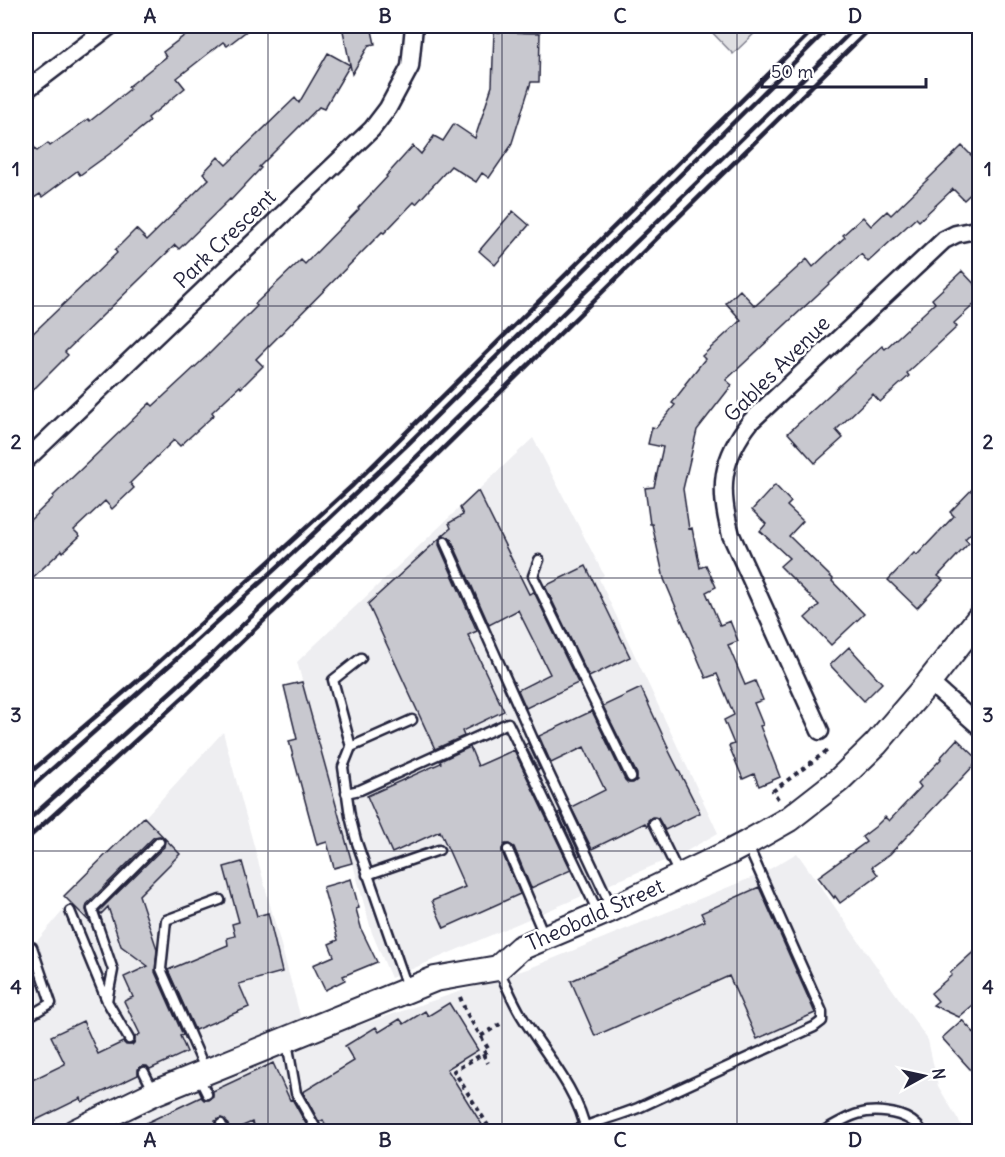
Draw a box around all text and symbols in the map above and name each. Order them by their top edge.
text: A [144,3,157,28]
text: B [378,3,392,28]
text: C [613,3,627,28]
text: D [848,3,862,28]
scale bar [762,51,926,89]
text: 50 m [771,60,813,83]
text: 1 [12,156,20,181]
text: 1 [984,156,992,181]
street label: Park Crescent [168,183,281,294]
street label: Gables Avenue [718,310,836,428]
text: 2 [11,429,22,454]
text: 2 [983,429,994,454]
text: 3 [10,702,22,727]
text: 3 [982,702,994,727]
street label: Theobald Street [522,872,668,957]
text: 4 [10,974,22,999]
text: 4 [982,974,994,999]
north arrow [894,1046,954,1106]
text: N [928,1067,950,1081]
text: A [144,1127,157,1152]
text: B [378,1127,392,1152]
text: C [613,1127,627,1152]
text: D [848,1127,862,1152]

